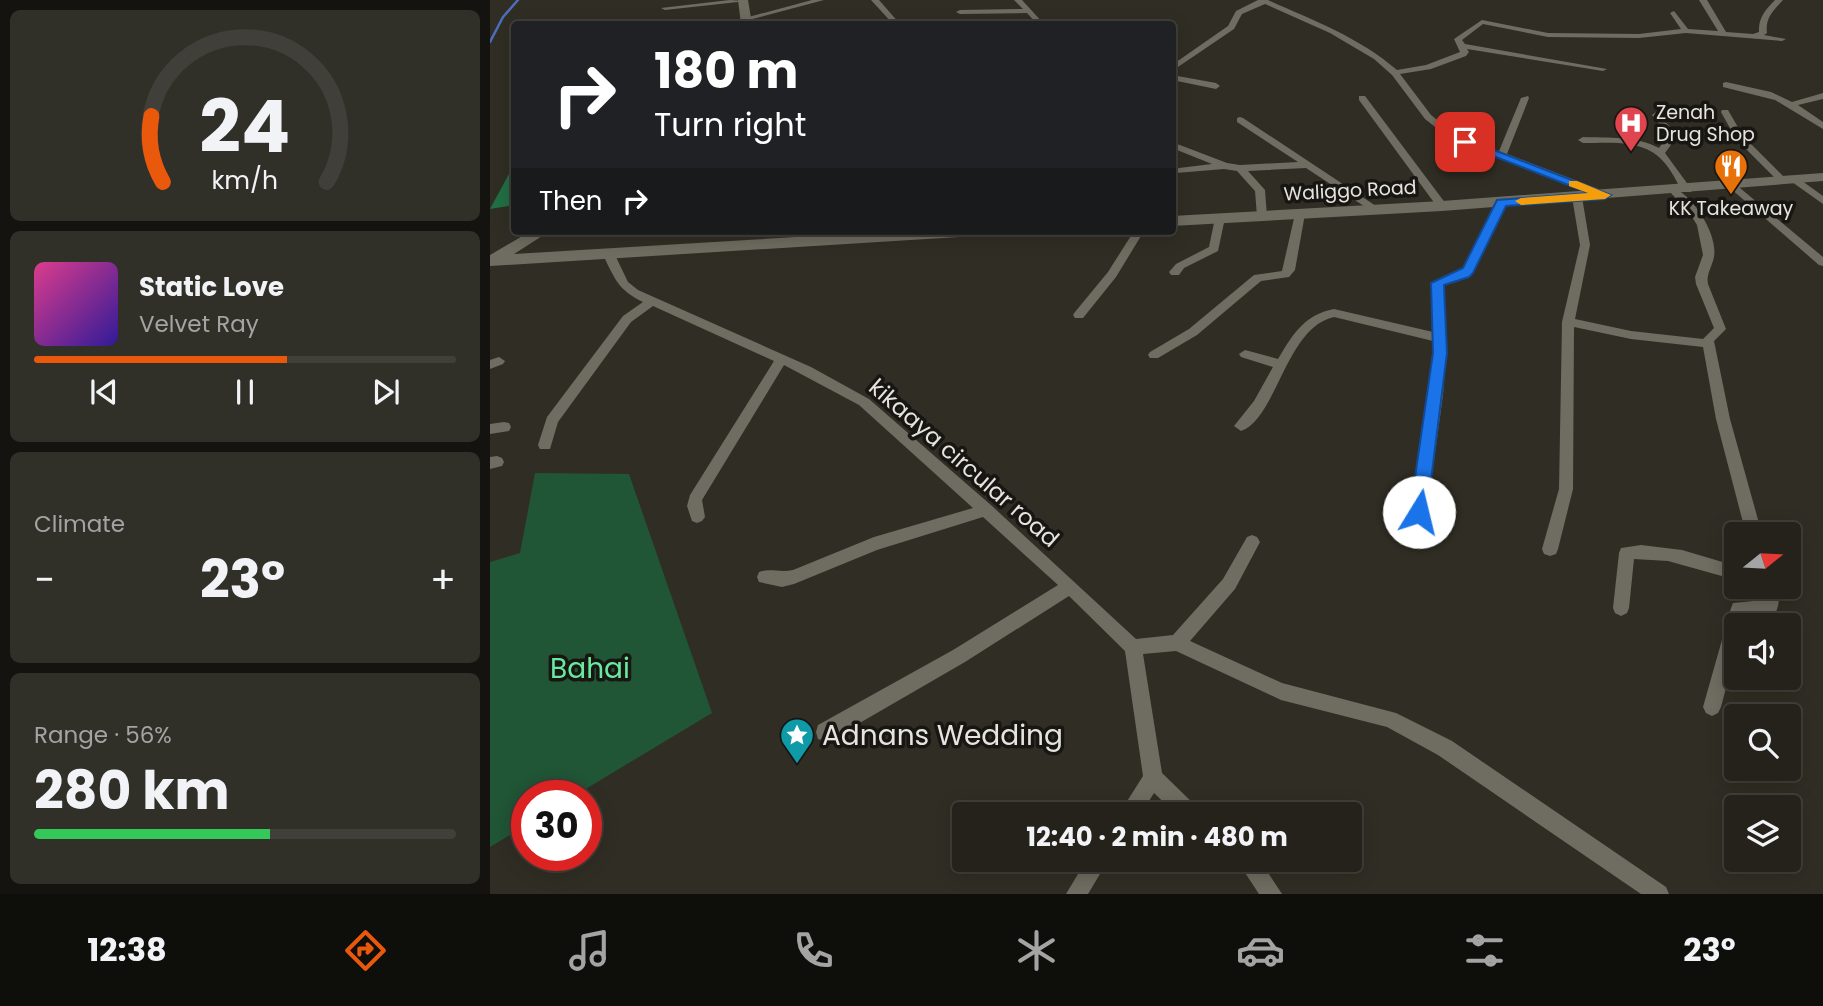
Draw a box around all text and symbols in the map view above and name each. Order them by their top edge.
text: 180 m [654,37,798,105]
icon: right [539,49,630,140]
text: 24 [200,76,290,177]
place label: Zenah Drug Shop [1656,99,1755,148]
text: Turn right [654,102,806,147]
hospital icon: Zenah Drug Shop [1612,104,1650,153]
pin [1435,112,1495,172]
icon: arrive [1446,123,1484,161]
restaurant icon: KK Takeaway [1712,147,1750,196]
text: km/h [212,162,278,197]
street label: Waliggo Road [1283,174,1417,207]
icon: right [616,182,654,220]
text: Then [539,183,602,219]
place label: KK Takeaway [1669,195,1794,222]
text: Static Love [139,269,284,305]
text: Velvet Ray [139,308,259,340]
street label: kikaaya circular road [862,371,1066,555]
icon: previous [85,373,123,411]
icon: pause [226,373,264,411]
icon: next [367,373,405,411]
position arrow [1382,475,1456,549]
text: Climate [34,508,125,540]
north arrow [1724,522,1801,598]
map controls [1724,522,1801,872]
text: 23° [200,543,285,616]
text: − [34,553,55,606]
text: + [430,553,456,606]
button: sound [1724,613,1801,690]
park label: Bahai [550,649,630,688]
button: search [1724,704,1801,781]
place icon: Adnans Wedding [778,716,816,765]
place label: Adnans Wedding [822,716,1063,755]
text: Range · 56% [34,719,172,751]
text: 280 km [34,754,230,827]
speed limit sign: 30 [511,780,602,871]
button: layers [1724,795,1801,872]
text: 12:40 · 2 min · 480 m [1026,819,1288,855]
icon: directions [341,926,390,975]
icon: music [565,926,614,975]
icon: phone [789,926,838,975]
icon: climate [1012,926,1061,975]
icon: car [1236,926,1285,975]
icon: filters [1460,926,1509,975]
text: 12:38 [87,927,167,972]
text: 23° [1683,927,1736,972]

